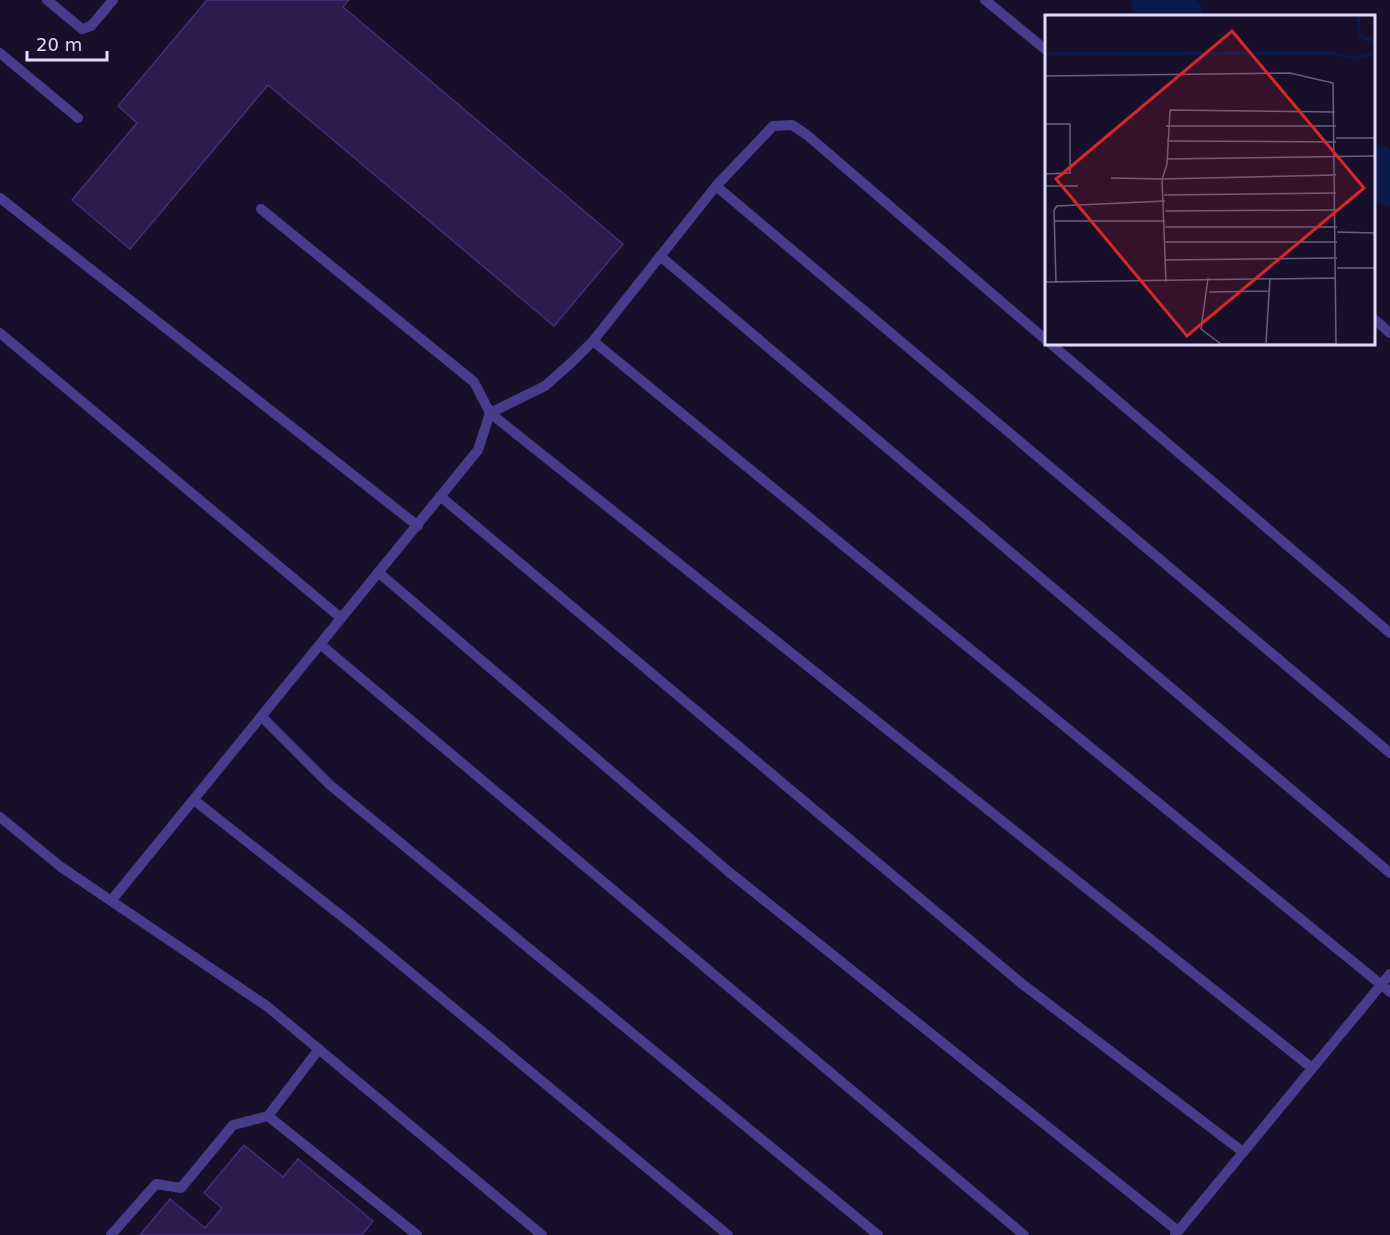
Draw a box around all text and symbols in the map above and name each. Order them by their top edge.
inset map [1045,15,1375,345]
scale bar [27,24,106,62]
text: 20 m [36,34,82,55]

